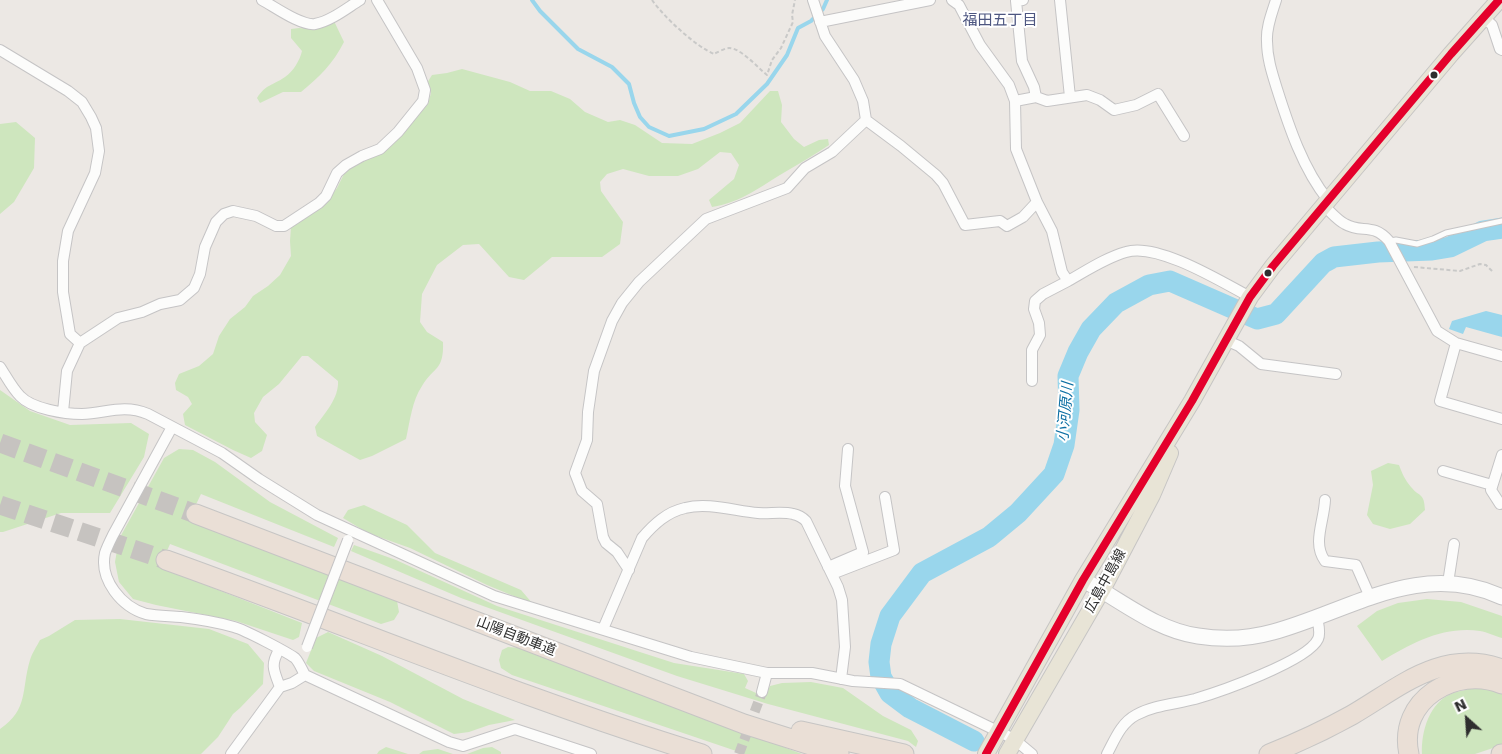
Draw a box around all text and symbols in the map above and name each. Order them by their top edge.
district label: 福田五丁目 [963,12,1037,30]
unlabelled marker [1429,70,1439,80]
unlabelled marker [1263,268,1273,278]
water label: 小河原川 [1054,381,1078,443]
street label: 広島中島線 [1082,546,1130,616]
street label: 山陽自動車道 [474,614,558,660]
north arrow [1442,694,1492,744]
text: N [1452,696,1469,715]

